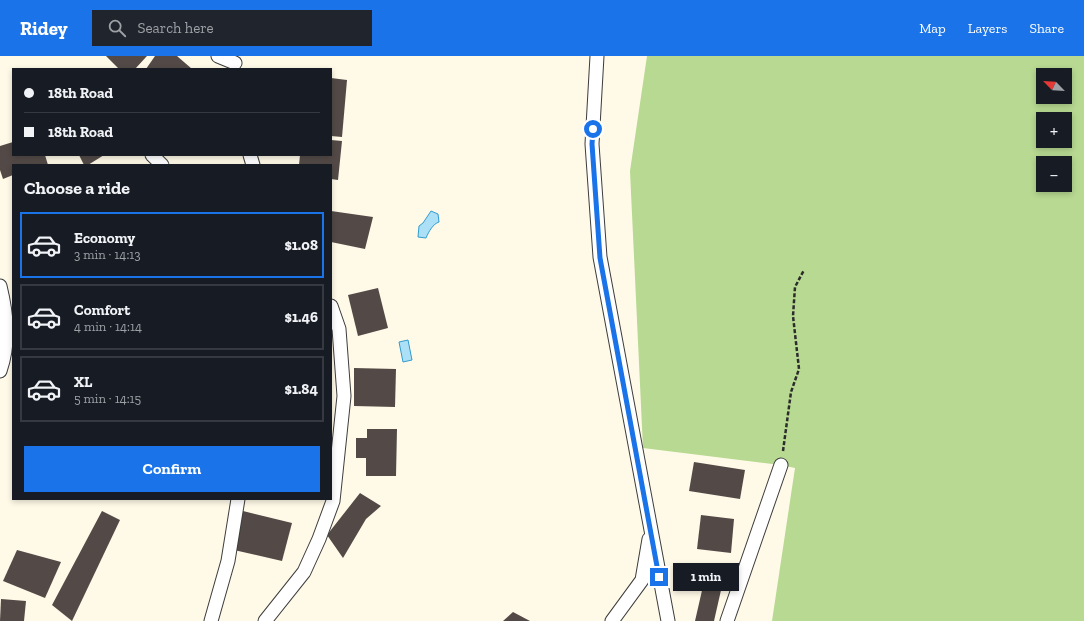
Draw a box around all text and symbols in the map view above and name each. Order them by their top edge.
search box [92,10,372,46]
text: Ridey [20,17,68,40]
icon: search [106,17,128,39]
text: Search here [138,19,214,37]
text: Map [919,20,946,37]
text: Layers [968,20,1007,37]
text: Share [1029,20,1064,37]
north arrow [1036,68,1072,104]
map controls [1036,68,1072,192]
text: 18th Road [48,84,113,102]
button: + [1036,112,1072,148]
route start [584,120,602,138]
text: 18th Road [48,123,113,141]
button: − [1036,156,1072,192]
text: Choose a ride [24,177,130,199]
icon: car [26,227,62,263]
text: Economy [74,229,135,247]
text: $1.08 [284,236,318,254]
text: 3 min · 14:13 [74,247,141,262]
icon: car [26,299,62,335]
text: Comfort [74,301,130,319]
text: $1.46 [285,308,318,326]
text: 4 min · 14:14 [74,319,142,334]
icon: car [26,371,62,407]
text: XL [74,373,92,391]
text: $1.84 [285,380,318,398]
text: 5 min · 14:15 [74,391,141,406]
button: Confirm [24,446,320,492]
callout: 1 min [673,563,739,591]
route end [650,568,668,586]
text: 1 min [691,569,721,584]

